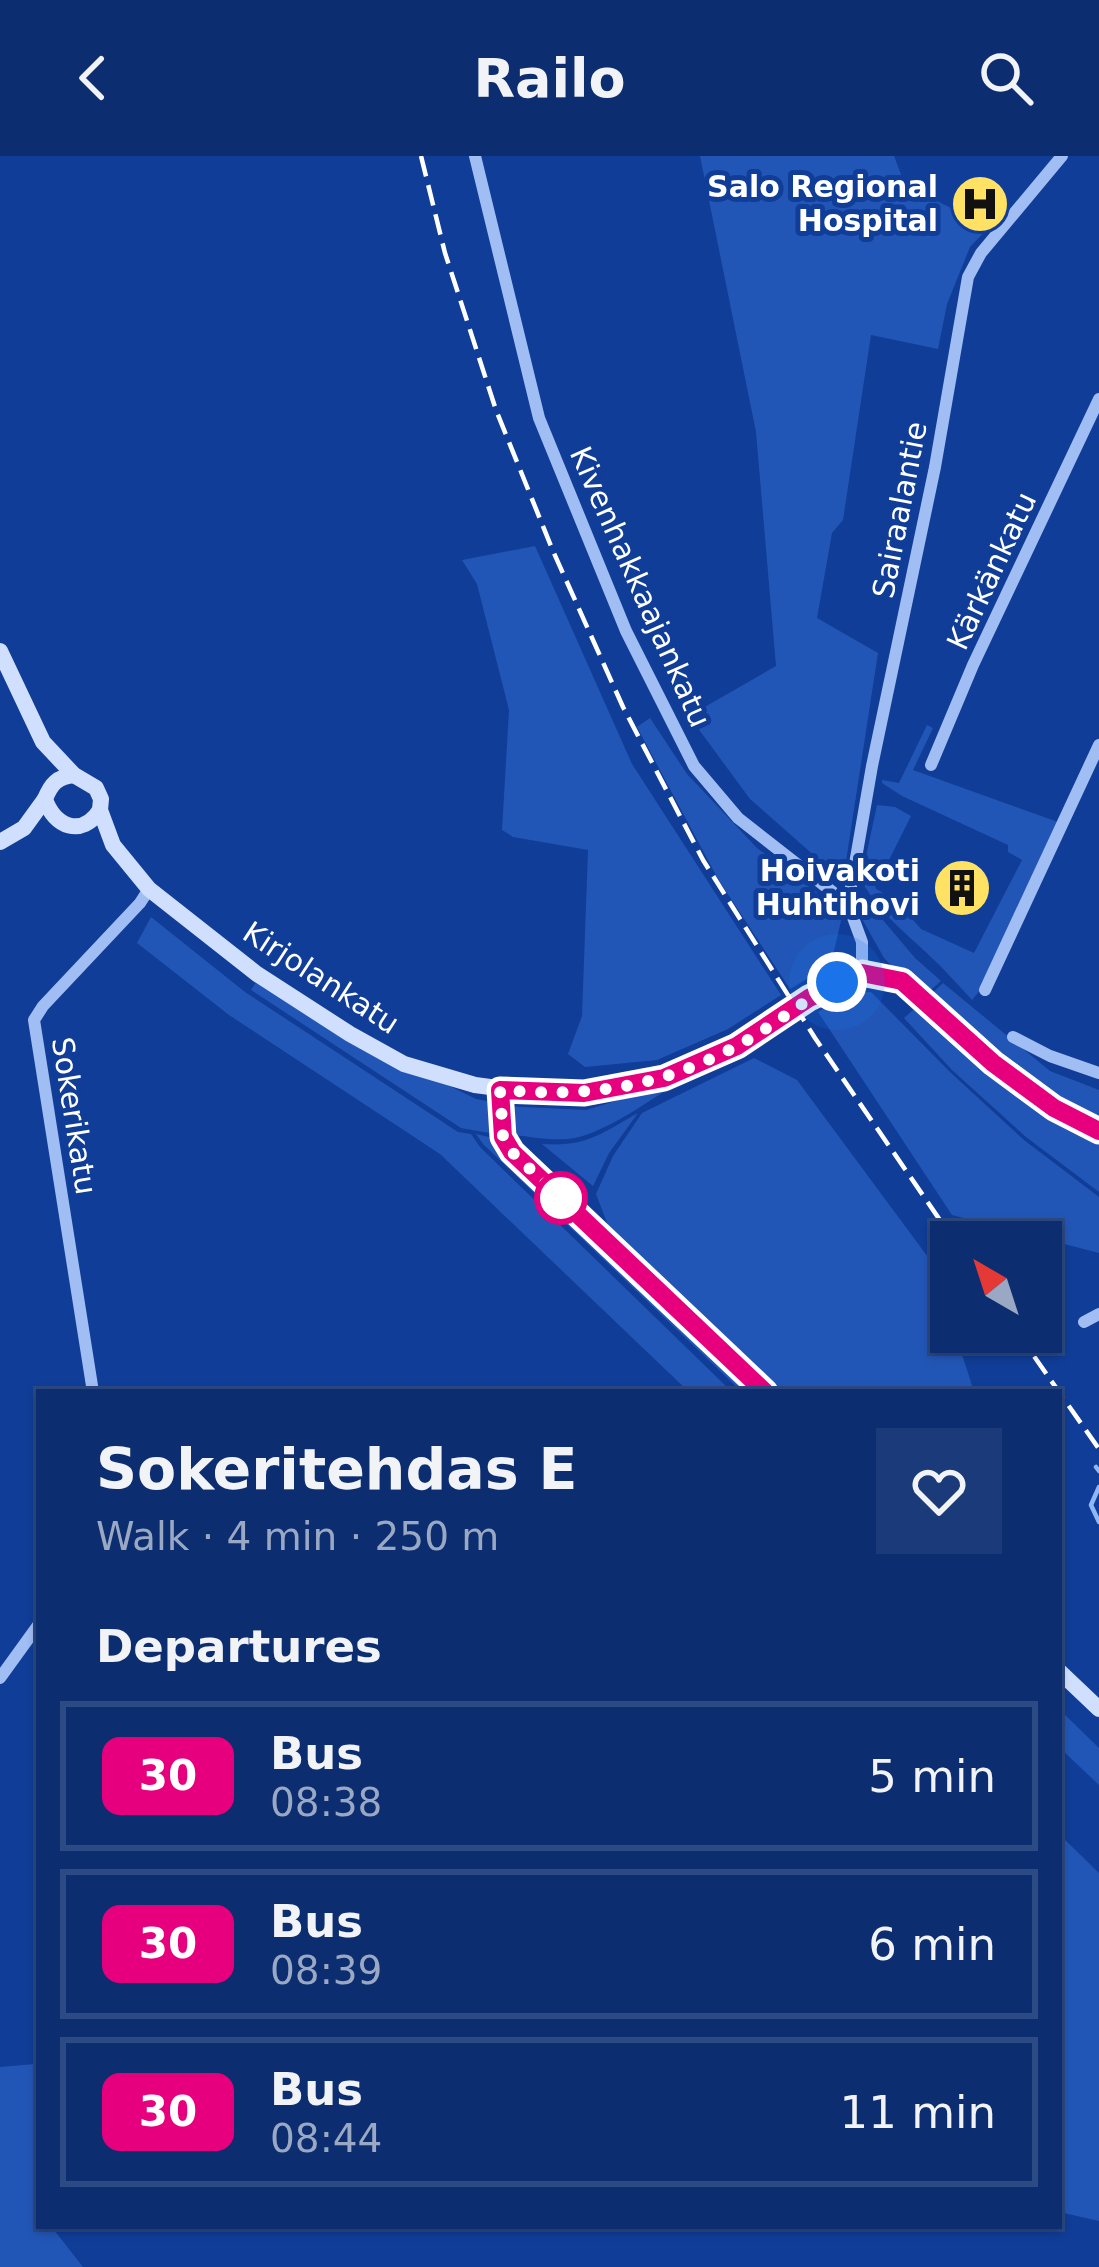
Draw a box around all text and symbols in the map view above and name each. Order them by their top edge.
icon: back [60,45,126,111]
icon: search [973,45,1039,111]
text: Railo [473,47,626,110]
place label: Salo Regional Hospital [707,169,938,238]
hospital icon: Salo Regional Hospital [949,173,1011,235]
street label: Sairaalantie [865,419,934,601]
street label: Kivenhakkaajankatu [563,441,718,732]
street label: Kärkänkatu [940,486,1043,655]
place label: Hoivakoti Huhtihovi [756,853,920,922]
building icon: Hoivakoti Huhtihovi [931,857,993,919]
street label: Kirjolankatu [237,914,406,1041]
your location [807,952,867,1012]
street label: Sokerikatu [45,1035,104,1197]
unlabelled marker [536,1173,586,1223]
north arrow [930,1221,1062,1353]
map controls [930,1221,1062,1353]
button: heart [876,1428,1002,1554]
text: Sokeritehdas E [96,1436,577,1502]
text: Walk · 4 min · 250 m [96,1514,499,1559]
text: Departures [96,1620,382,1673]
text: Bus [270,1727,363,1780]
text: 5 min [868,1750,996,1803]
text: 30 [139,1751,197,1800]
text: 08:38 [270,1780,382,1825]
text: Bus [270,1895,363,1948]
text: 6 min [868,1918,996,1971]
text: 30 [139,1919,197,1968]
text: 08:39 [270,1948,382,1993]
text: Bus [270,2063,363,2116]
text: 11 min [840,2086,996,2139]
text: 30 [139,2087,197,2136]
text: 08:44 [270,2116,382,2161]

